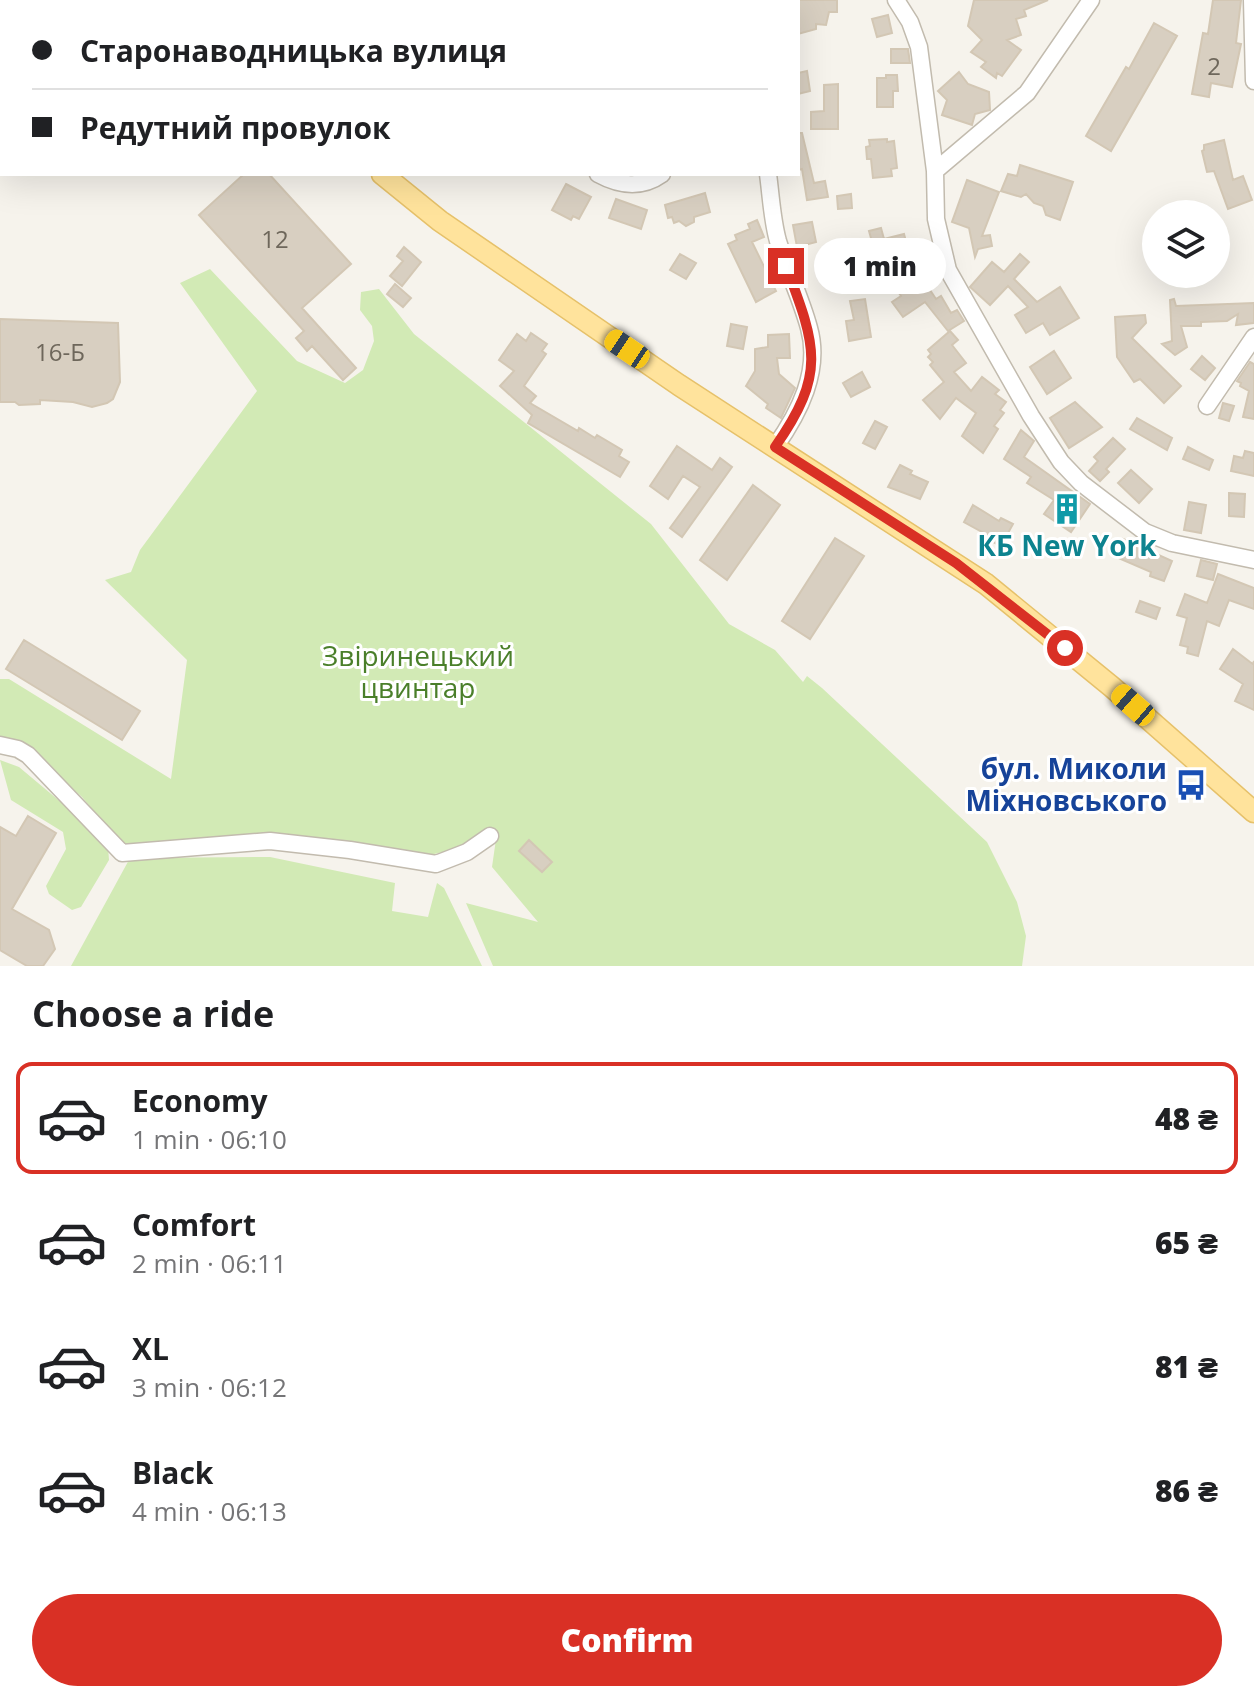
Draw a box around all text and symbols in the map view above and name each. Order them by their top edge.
text: Старонаводницька вулиця [80,30,507,71]
house number: 2 [1207,49,1221,82]
text: Редутний провулок [80,107,391,148]
map controls [1142,200,1230,288]
button: layers [1142,200,1230,288]
house number: 12 [261,222,289,255]
callout: 1 min [814,238,946,294]
route end [768,248,804,284]
text: 1 min [843,248,917,284]
car [600,326,654,372]
house number: 16-Б [35,335,85,368]
building icon: КБ New York [1050,492,1084,526]
place label: КБ New York [977,526,1157,564]
route start [1047,630,1083,666]
park label: Звіринецький цвинтар [322,636,514,706]
car [1107,680,1159,730]
place label: бул. Миколи Міхновського [965,749,1167,819]
bus stop icon: бул. Миколи Міхновського [1174,768,1208,802]
text: Choose a ride [32,989,274,1038]
text: Economy [132,1080,268,1121]
icon: car [36,1082,108,1154]
text: 48 ₴ [1155,1098,1218,1139]
text: 1 min · 06:10 [132,1121,287,1157]
text: Comfort [132,1204,256,1245]
icon: car [36,1206,108,1278]
text: 65 ₴ [1155,1222,1218,1263]
text: 2 min · 06:11 [132,1245,287,1281]
text: XL [132,1328,169,1369]
icon: car [36,1330,108,1402]
text: 81 ₴ [1155,1346,1218,1387]
text: 3 min · 06:12 [132,1369,287,1405]
text: Black [132,1452,213,1493]
icon: car [36,1454,108,1526]
text: 86 ₴ [1155,1470,1218,1511]
text: 4 min · 06:13 [132,1493,287,1529]
button: Confirm [32,1594,1222,1686]

